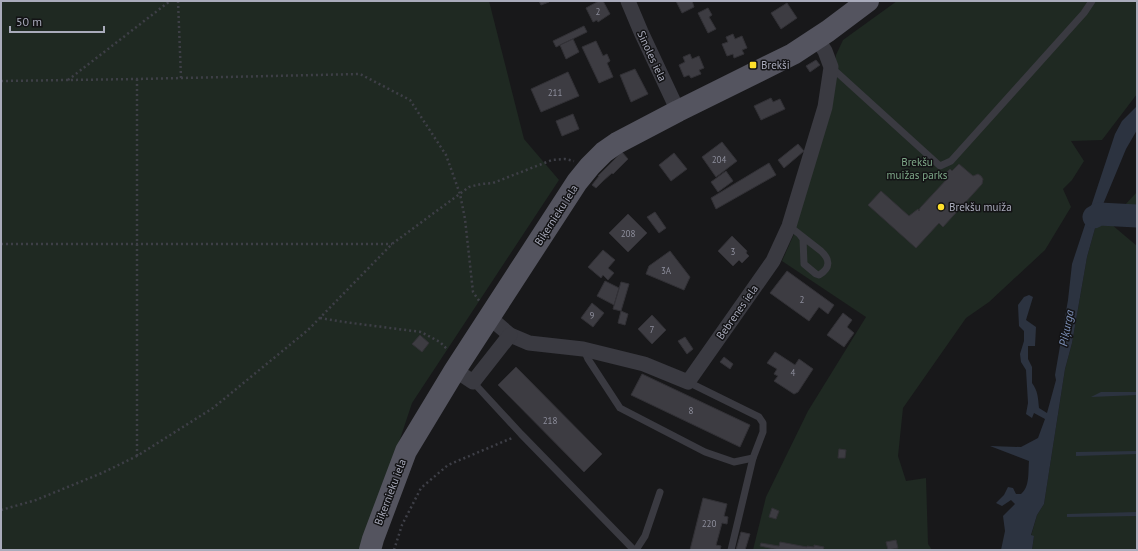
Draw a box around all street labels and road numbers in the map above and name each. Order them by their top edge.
street label: Sinoles iela [634,28,670,84]
street label: Biķernieku iela [531,182,582,249]
street label: Bebrenes iela [713,282,761,342]
street label: Biķernieku iela [371,457,410,527]

